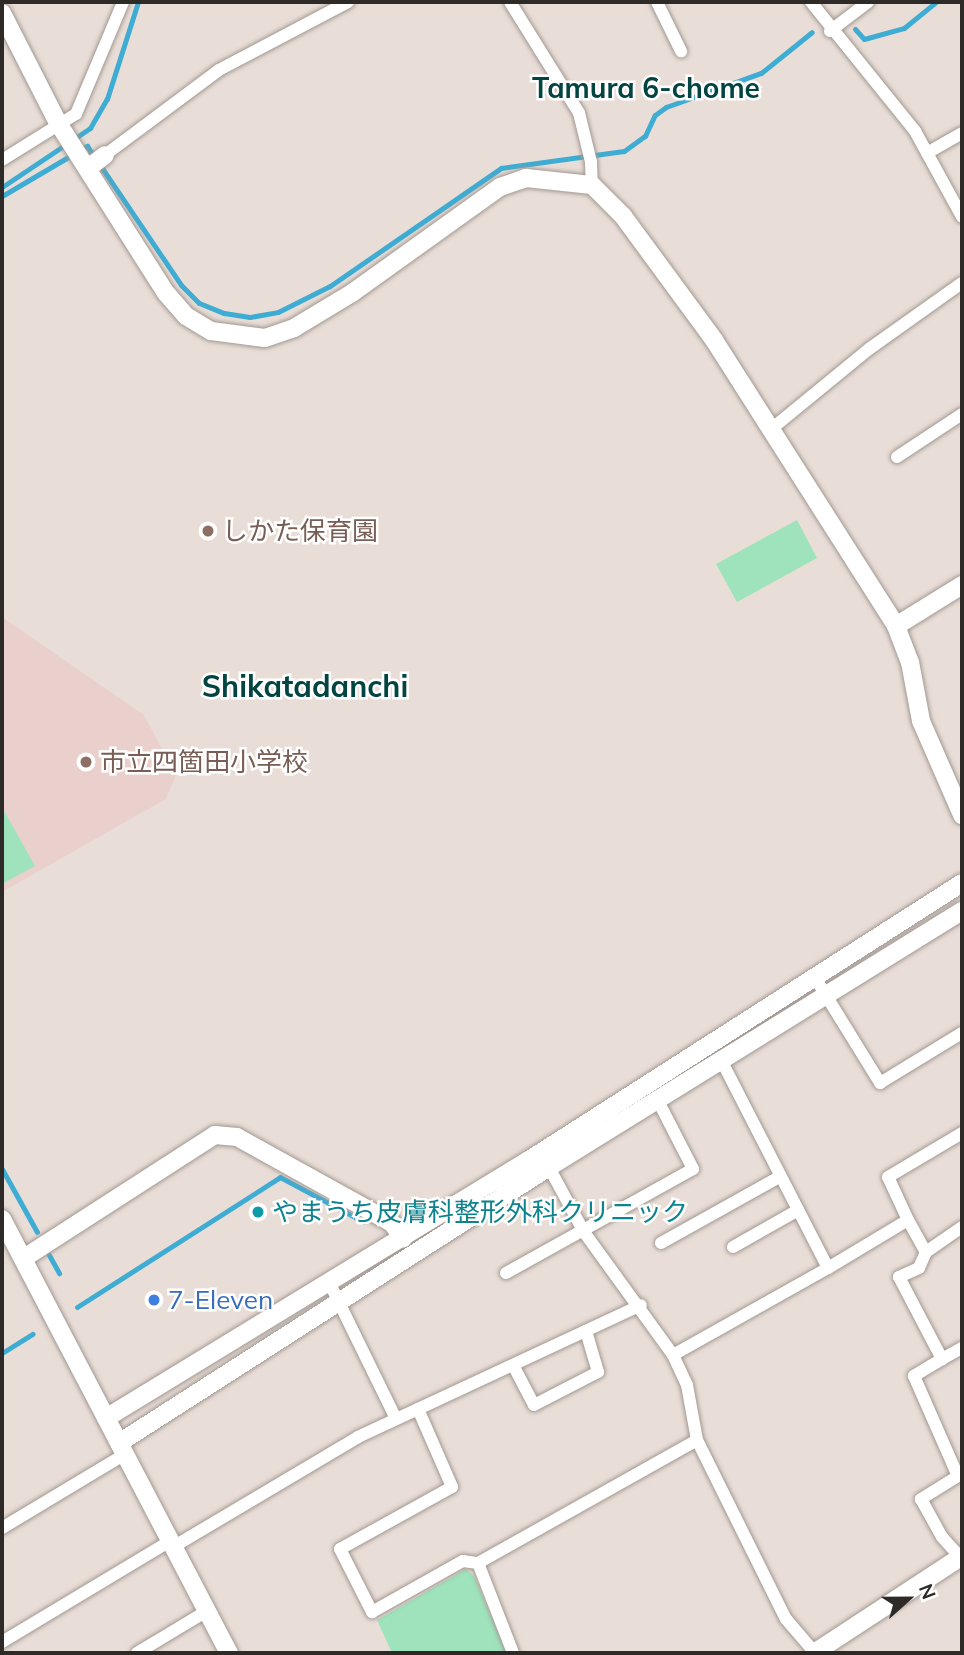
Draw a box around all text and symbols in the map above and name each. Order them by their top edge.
district label: Tamura 6-chome [532,71,760,105]
place label: しかた保育園 [222,515,378,547]
marker: しかた保育園 [200,523,216,539]
district label: Shikatadanchi [202,668,408,704]
place label: 市立四箇田小学校 [100,746,308,778]
marker: 市立四箇田小学校 [78,754,94,770]
place label: やまうち皮膚科整形外科クリニック [272,1196,688,1228]
marker: やまうち皮膚科整形外科クリニック [250,1204,266,1220]
place label: 7-Eleven [168,1284,273,1316]
marker: 7-Eleven [146,1292,162,1308]
north arrow [873,1564,943,1634]
text: N [914,1580,941,1602]

